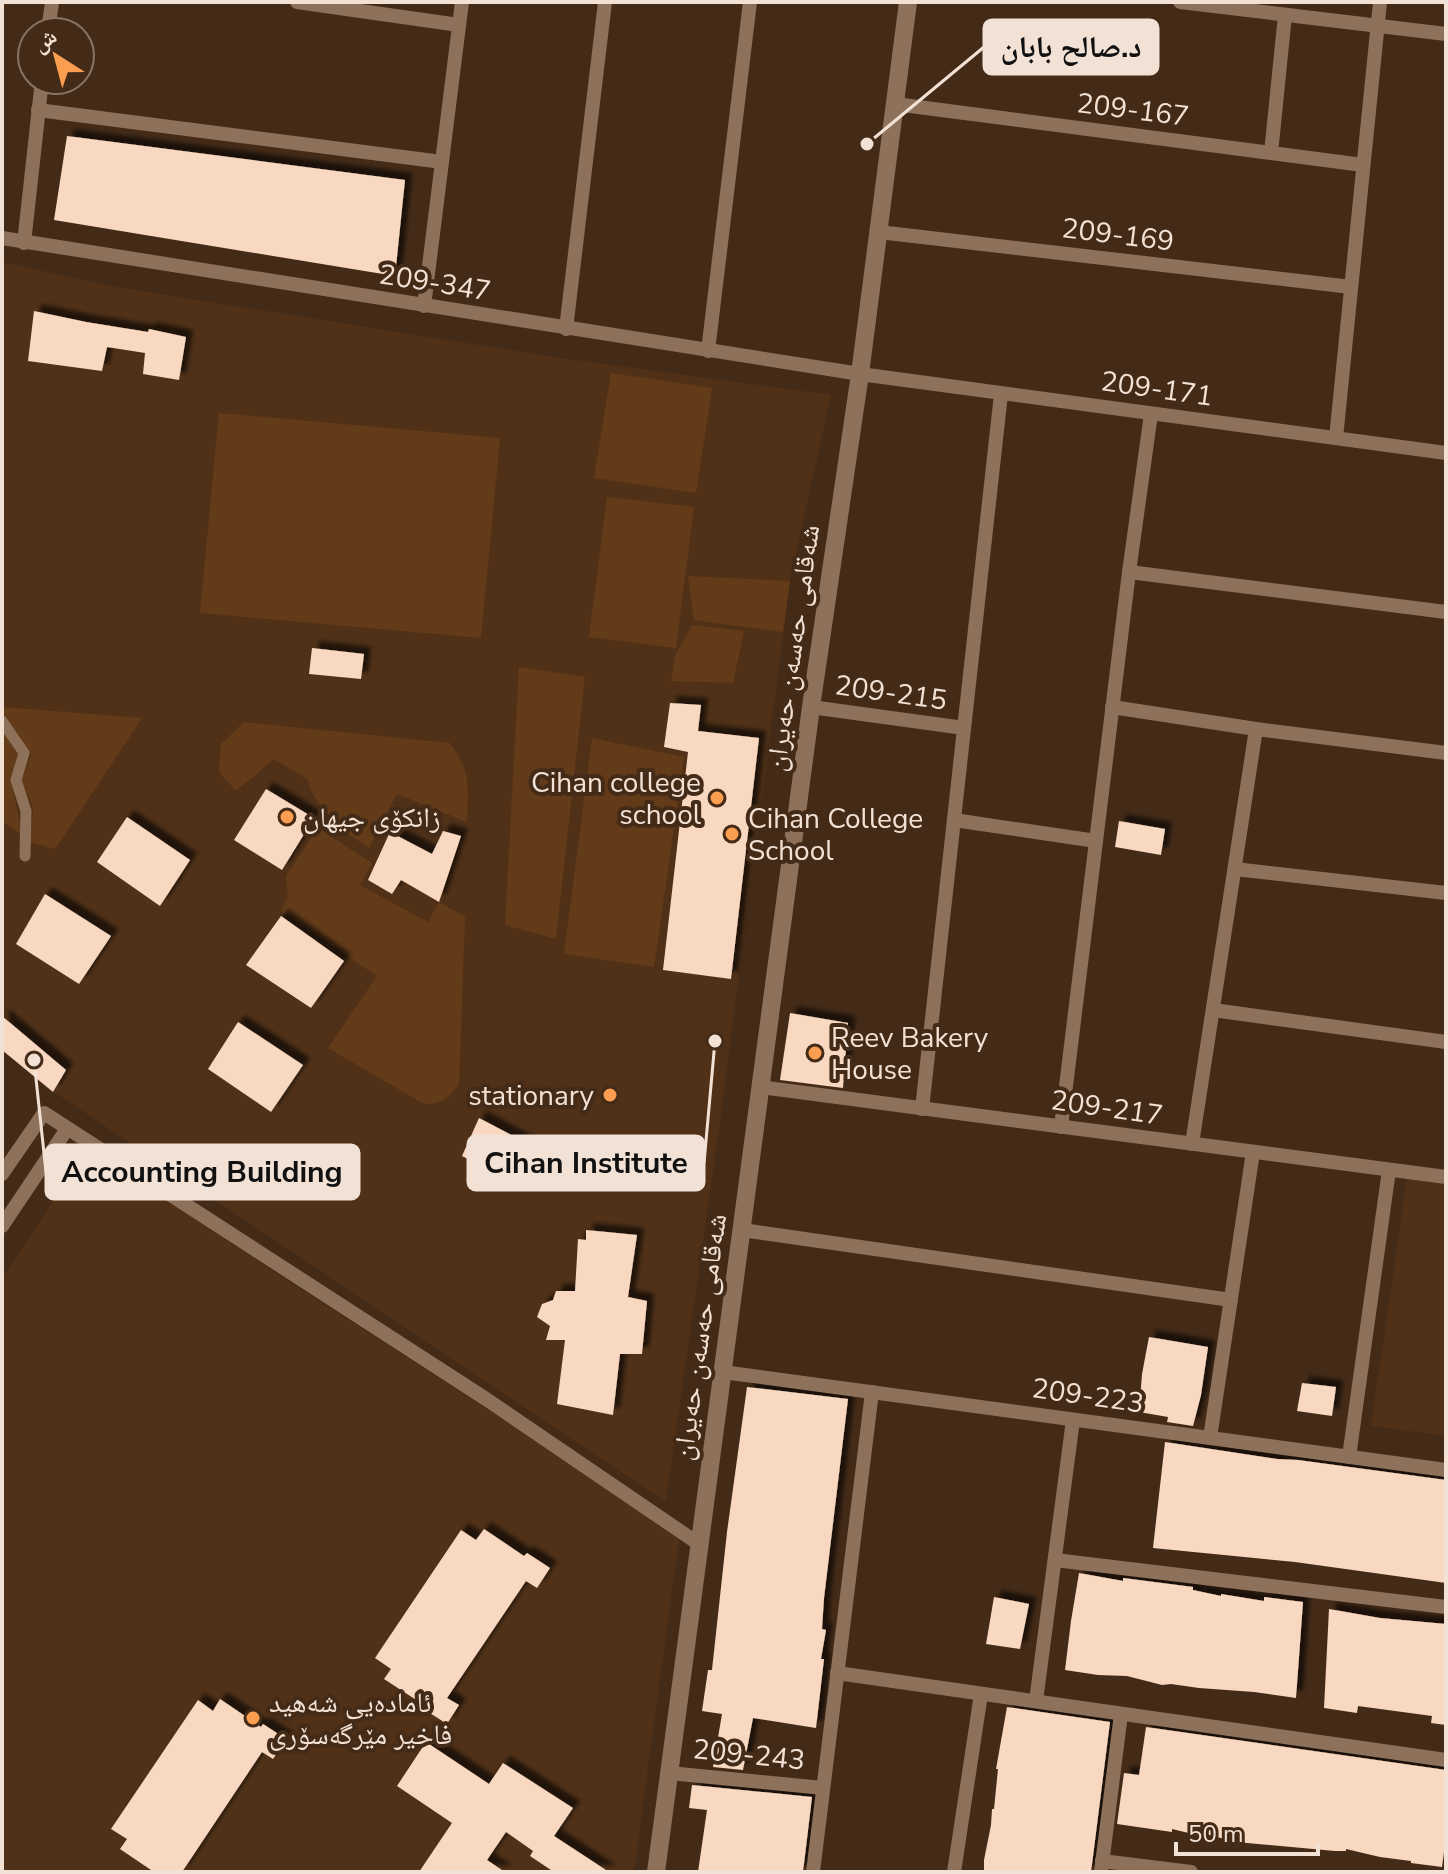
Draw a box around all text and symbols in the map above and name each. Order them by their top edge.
north arrow [16,16,96,96]
callout: د.صالح بابان [984,20,1158,74]
text: ش [27,22,63,60]
text: د.صالح بابان [1000,27,1142,68]
street label: 209-167 [1075,84,1191,136]
street label: 209-169 [1060,209,1176,261]
street label: 209-347 [376,255,493,311]
street label: 209-171 [1098,362,1215,416]
street label: شەقامی حەسەن حەیران [757,522,829,774]
street label: 209-215 [832,666,949,720]
place label: Cihan college school [531,764,702,834]
marker: Cihan college school [708,789,726,807]
place label: زانکۆی جیھان [303,799,441,837]
place label: Cihan College School [748,800,923,870]
marker: زانکۆی جیھان [278,808,296,826]
marker: Cihan College School [723,825,741,843]
place label: Reev Bakery House [831,1019,989,1089]
marker: Reev Bakery House [806,1044,824,1062]
place label: stationary [468,1077,595,1115]
street label: 209-217 [1048,1081,1165,1135]
marker: stationary [601,1086,619,1104]
callout: Cihan Institute [468,1136,704,1190]
text: Cihan Institute [484,1143,688,1184]
callout: Accounting Building [46,1145,359,1199]
text: Accounting Building [61,1152,343,1193]
street label: شەقامی حەسەن حەیران [664,1211,736,1463]
street label: 209-223 [1029,1369,1146,1423]
place label: ئامادەیی شەهید فاخیر مێرگەسۆری [269,1684,452,1754]
marker: ئامادەیی شەهید فاخیر مێرگەسۆری [244,1709,262,1727]
street label: 209-243 [691,1730,807,1780]
scale bar [1176,1806,1318,1856]
text: 50 m [1188,1818,1244,1850]

